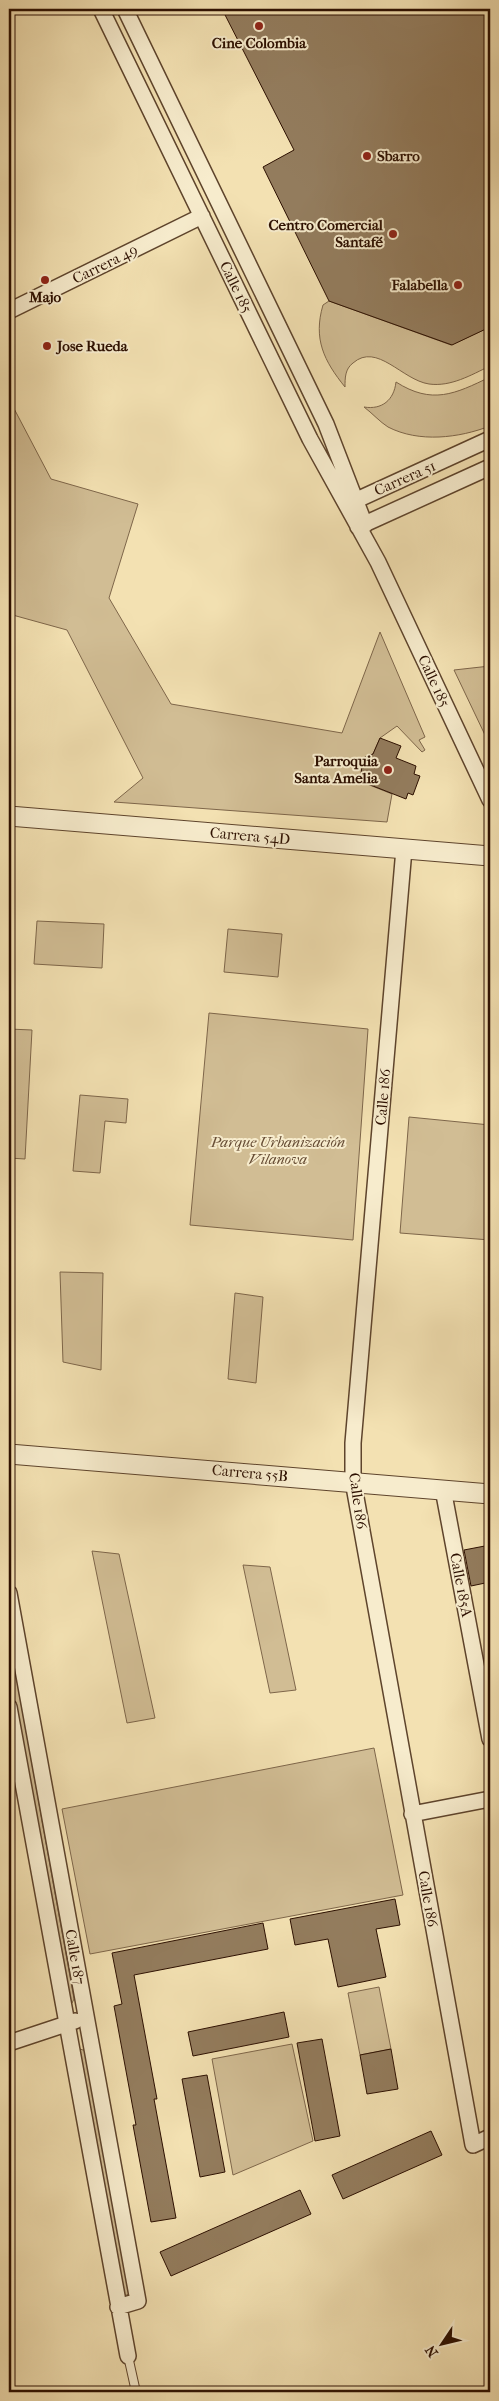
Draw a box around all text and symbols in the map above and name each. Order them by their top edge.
marker: Cine Colombia [253,20,265,32]
place label: Cine Colombia [212,34,307,52]
place label: Sbarro [377,147,420,165]
marker: Sbarro [361,150,373,162]
place label: Centro Comercial Santafé [268,216,384,251]
marker: Centro Comercial Santafé [387,228,399,240]
street label: Carrera 49 [69,240,141,288]
street label: Calle 185 [216,258,256,316]
marker: Majo [39,274,51,286]
place label: Falabella [391,276,449,294]
marker: Falabella [452,279,464,291]
place label: Majo [28,288,61,306]
place label: Jose Rueda [55,337,129,355]
marker: Jose Rueda [41,340,53,352]
street label: Carrera 51 [371,456,439,500]
street label: Calle 185 [414,652,454,710]
place label: Parroquia Santa Amelia [294,752,379,787]
marker: Parroquia Santa Amelia [382,764,394,776]
street label: Carrera 54D [209,824,291,848]
street label: Calle 186 [372,1067,395,1126]
park label: Parque Urbanización Vilanova [210,1133,345,1168]
street label: Carrera 55B [211,1461,289,1485]
street label: Calle 186 [345,1472,371,1531]
street label: Calle 185A [446,1551,476,1619]
street label: Calle 186 [414,1869,442,1929]
street label: Calle 187 [61,1928,89,1986]
north arrow [416,2318,466,2368]
text: N [422,2342,442,2360]

